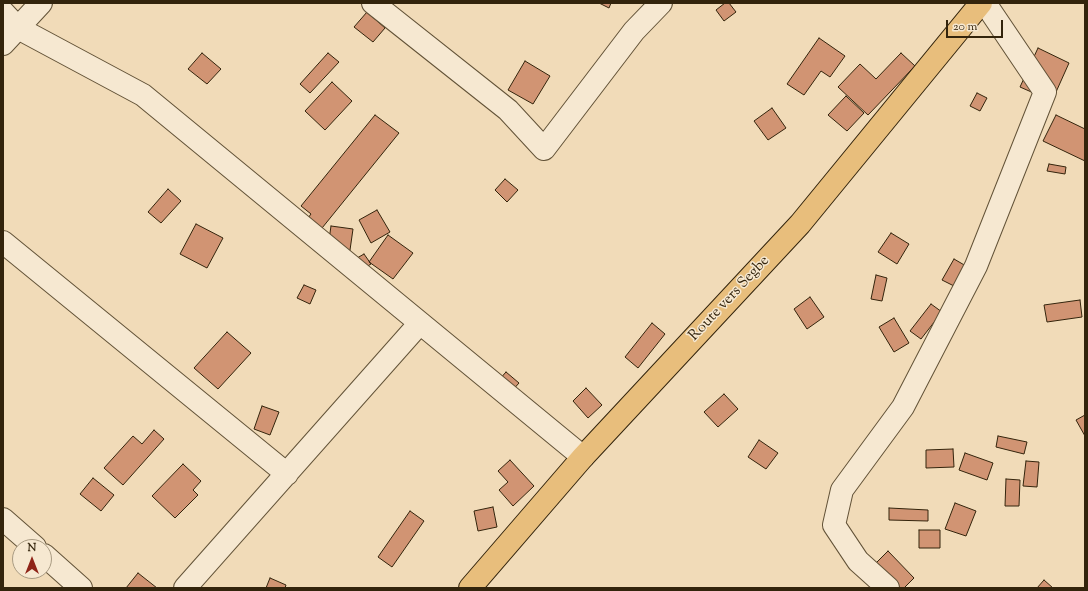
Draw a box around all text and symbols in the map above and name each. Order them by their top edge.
scale bar [948,12,1005,38]
text: 20 m [953,18,977,36]
street label: Route vers Segbe [686,253,774,345]
north arrow [12,539,52,579]
text: N [28,540,36,556]

